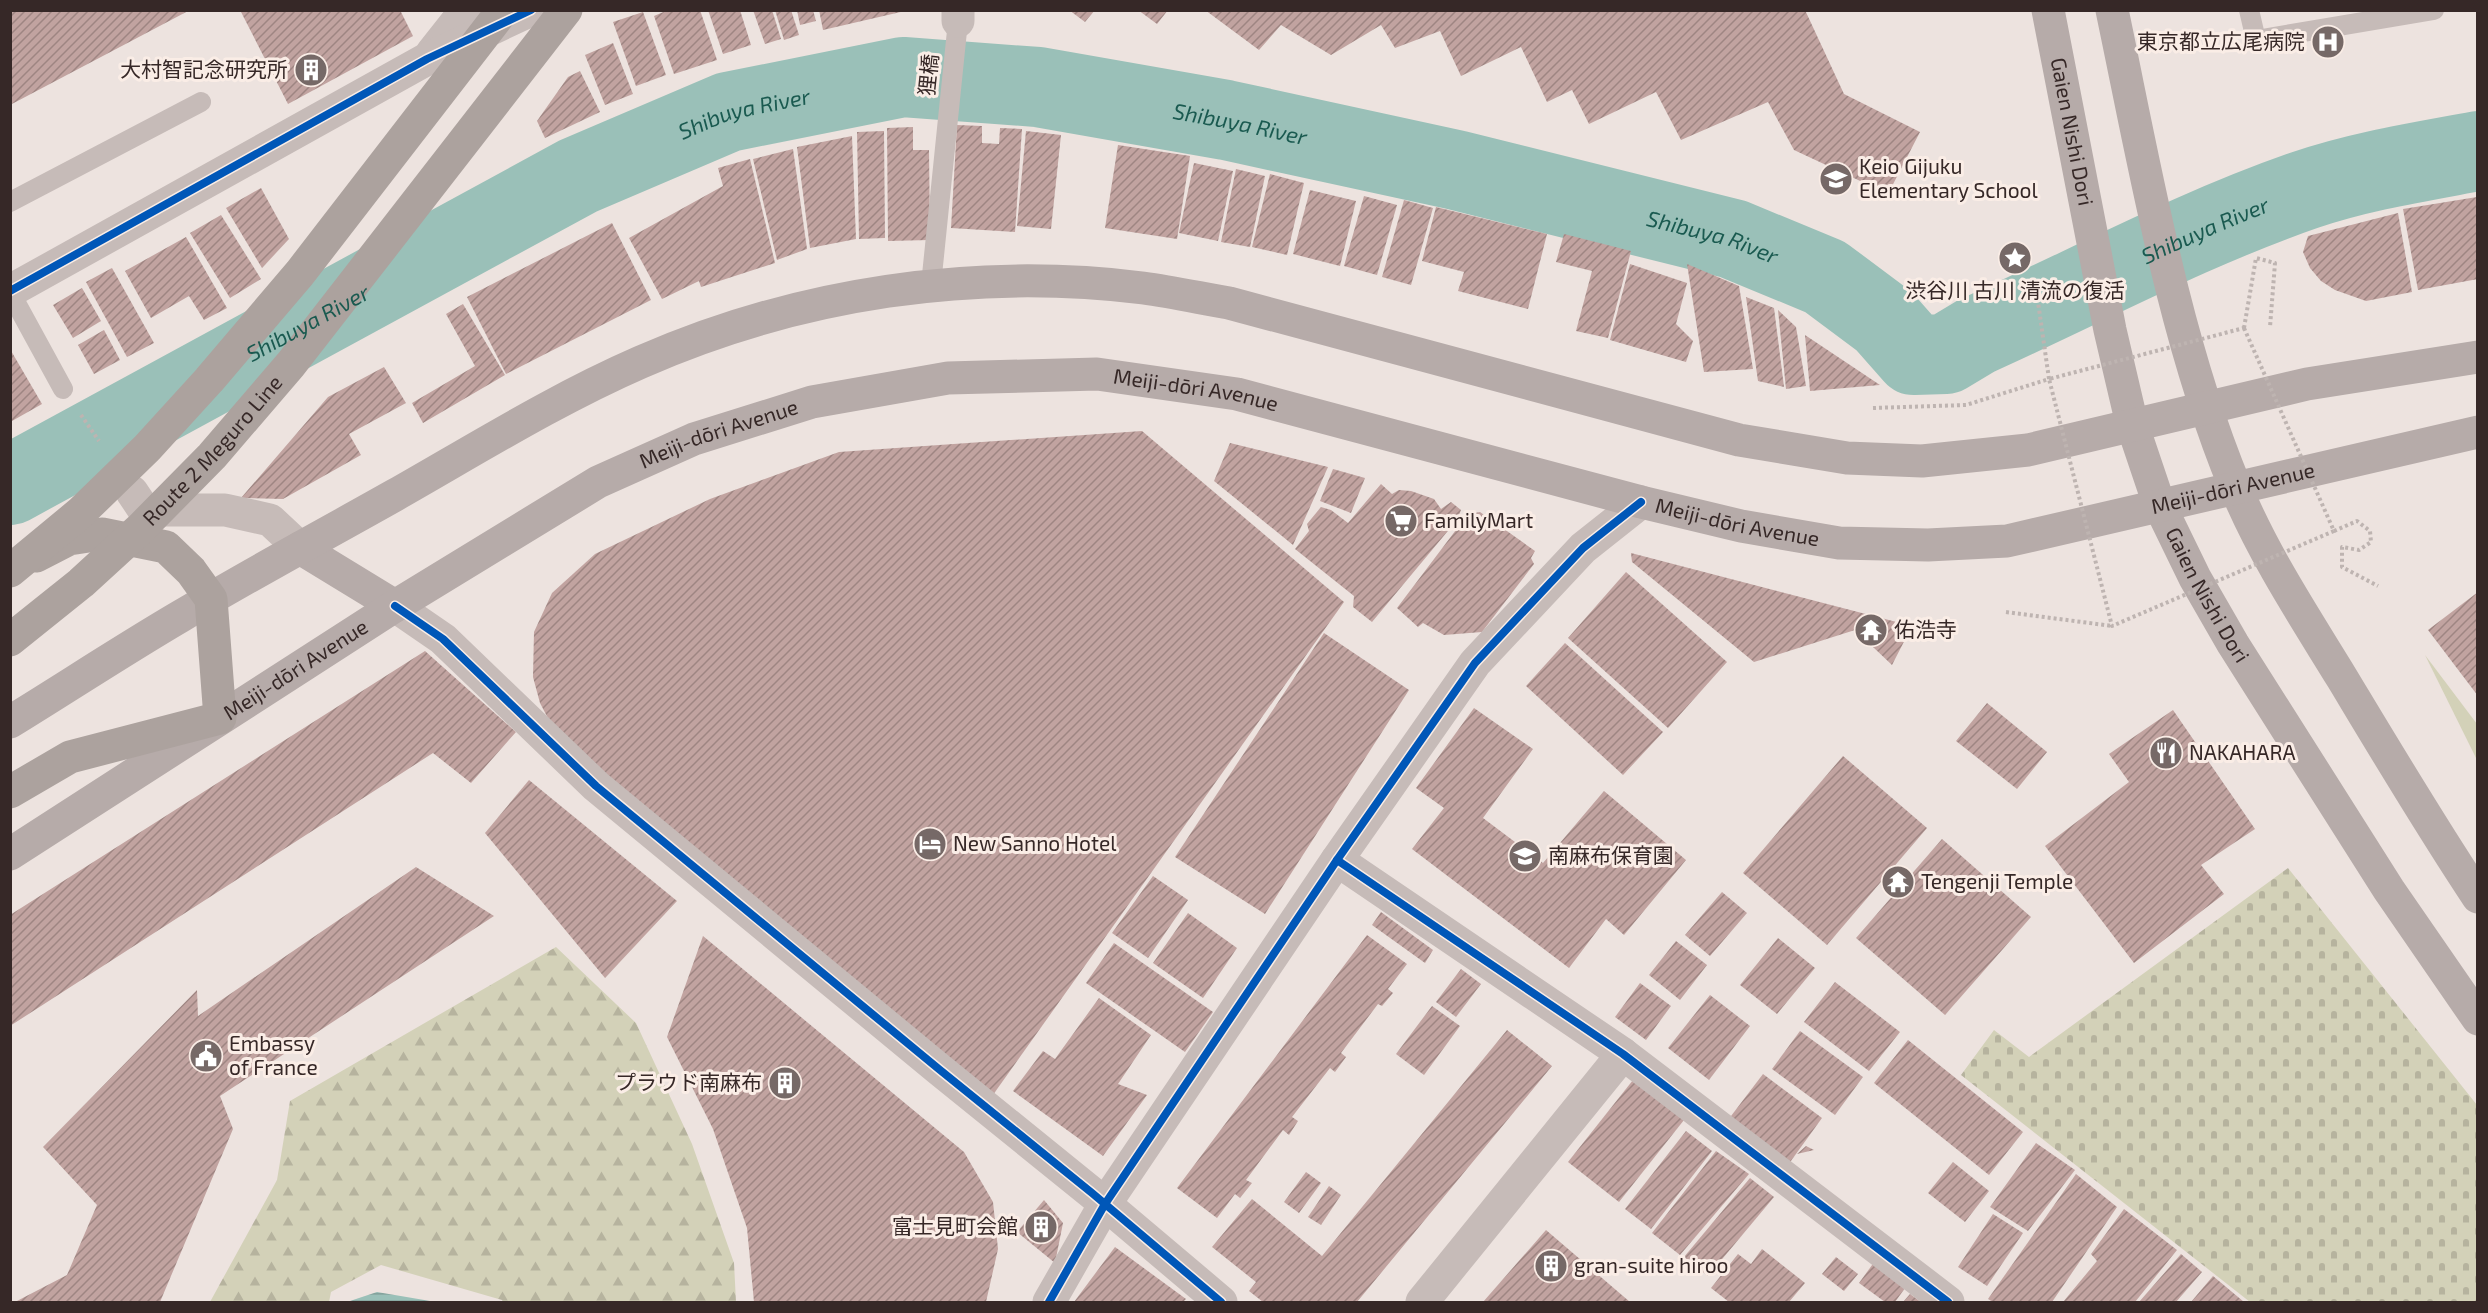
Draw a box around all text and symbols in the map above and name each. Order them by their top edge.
hospital icon: 東京都立広尾病院 [2310,24,2346,60]
place label: 東京都立広尾病院 [2137,28,2305,53]
building icon: 大村智記念研究所 [293,52,329,88]
street label: 狸橋 [913,53,942,97]
street label: Gaien Nishi Dori [2046,55,2100,208]
place label: 大村智記念研究所 [120,56,288,81]
water label: Shibuya River [674,82,813,144]
water label: Shibuya River [1171,97,1311,150]
place label: Keio Gijuku Elementary School [1859,153,2039,202]
school or university icon: Keio Gijuku Elementary School [1818,161,1854,197]
water label: Shibuya River [2137,190,2273,268]
water label: Shibuya River [1644,204,1784,269]
place icon: 渋谷川 古川 清流の復活 [1997,240,2033,276]
place label: 渋谷川 古川 清流の復活 [1905,277,2125,302]
water label: Shibuya River [241,278,374,366]
street label: Meiji-dōri Avenue [1112,362,1281,416]
street label: Route 2 Meguro Line [137,370,287,530]
street label: Meiji-dōri Avenue [635,393,801,473]
street label: Meiji-dōri Avenue [2149,456,2317,518]
street label: Meiji-dōri Avenue [1653,492,1821,550]
supermarket icon: FamilyMart [1383,503,1419,539]
place label: FamilyMart [1424,507,1533,532]
street label: Gaien Nishi Dori [2161,523,2255,667]
temple icon: 佑浩寺 [1853,612,1889,648]
street label: Meiji-dōri Avenue [218,613,372,724]
place label: 佑浩寺 [1894,616,1957,641]
restaurant icon: NAKAHARA [2148,735,2184,771]
place label: NAKAHARA [2189,739,2295,764]
hotel icon: New Sanno Hotel [912,826,948,862]
place label: New Sanno Hotel [953,830,1117,855]
school or university icon: 南麻布保育園 [1507,838,1543,874]
place label: 南麻布保育園 [1548,842,1674,867]
temple icon: Tengenji Temple [1880,864,1916,900]
place label: Tengenji Temple [1921,868,2073,894]
place label: Embassy of France [229,1030,318,1079]
public building icon: Embassy of France [188,1038,224,1074]
building icon: プラウド南麻布 [767,1065,803,1101]
place label: プラウド南麻布 [615,1069,762,1094]
building icon: 富士見町会館 [1023,1209,1059,1245]
place label: 富士見町会館 [892,1213,1018,1238]
building icon: gran-suite hiroo [1533,1248,1569,1284]
place label: gran-suite hiroo [1574,1252,1729,1277]

